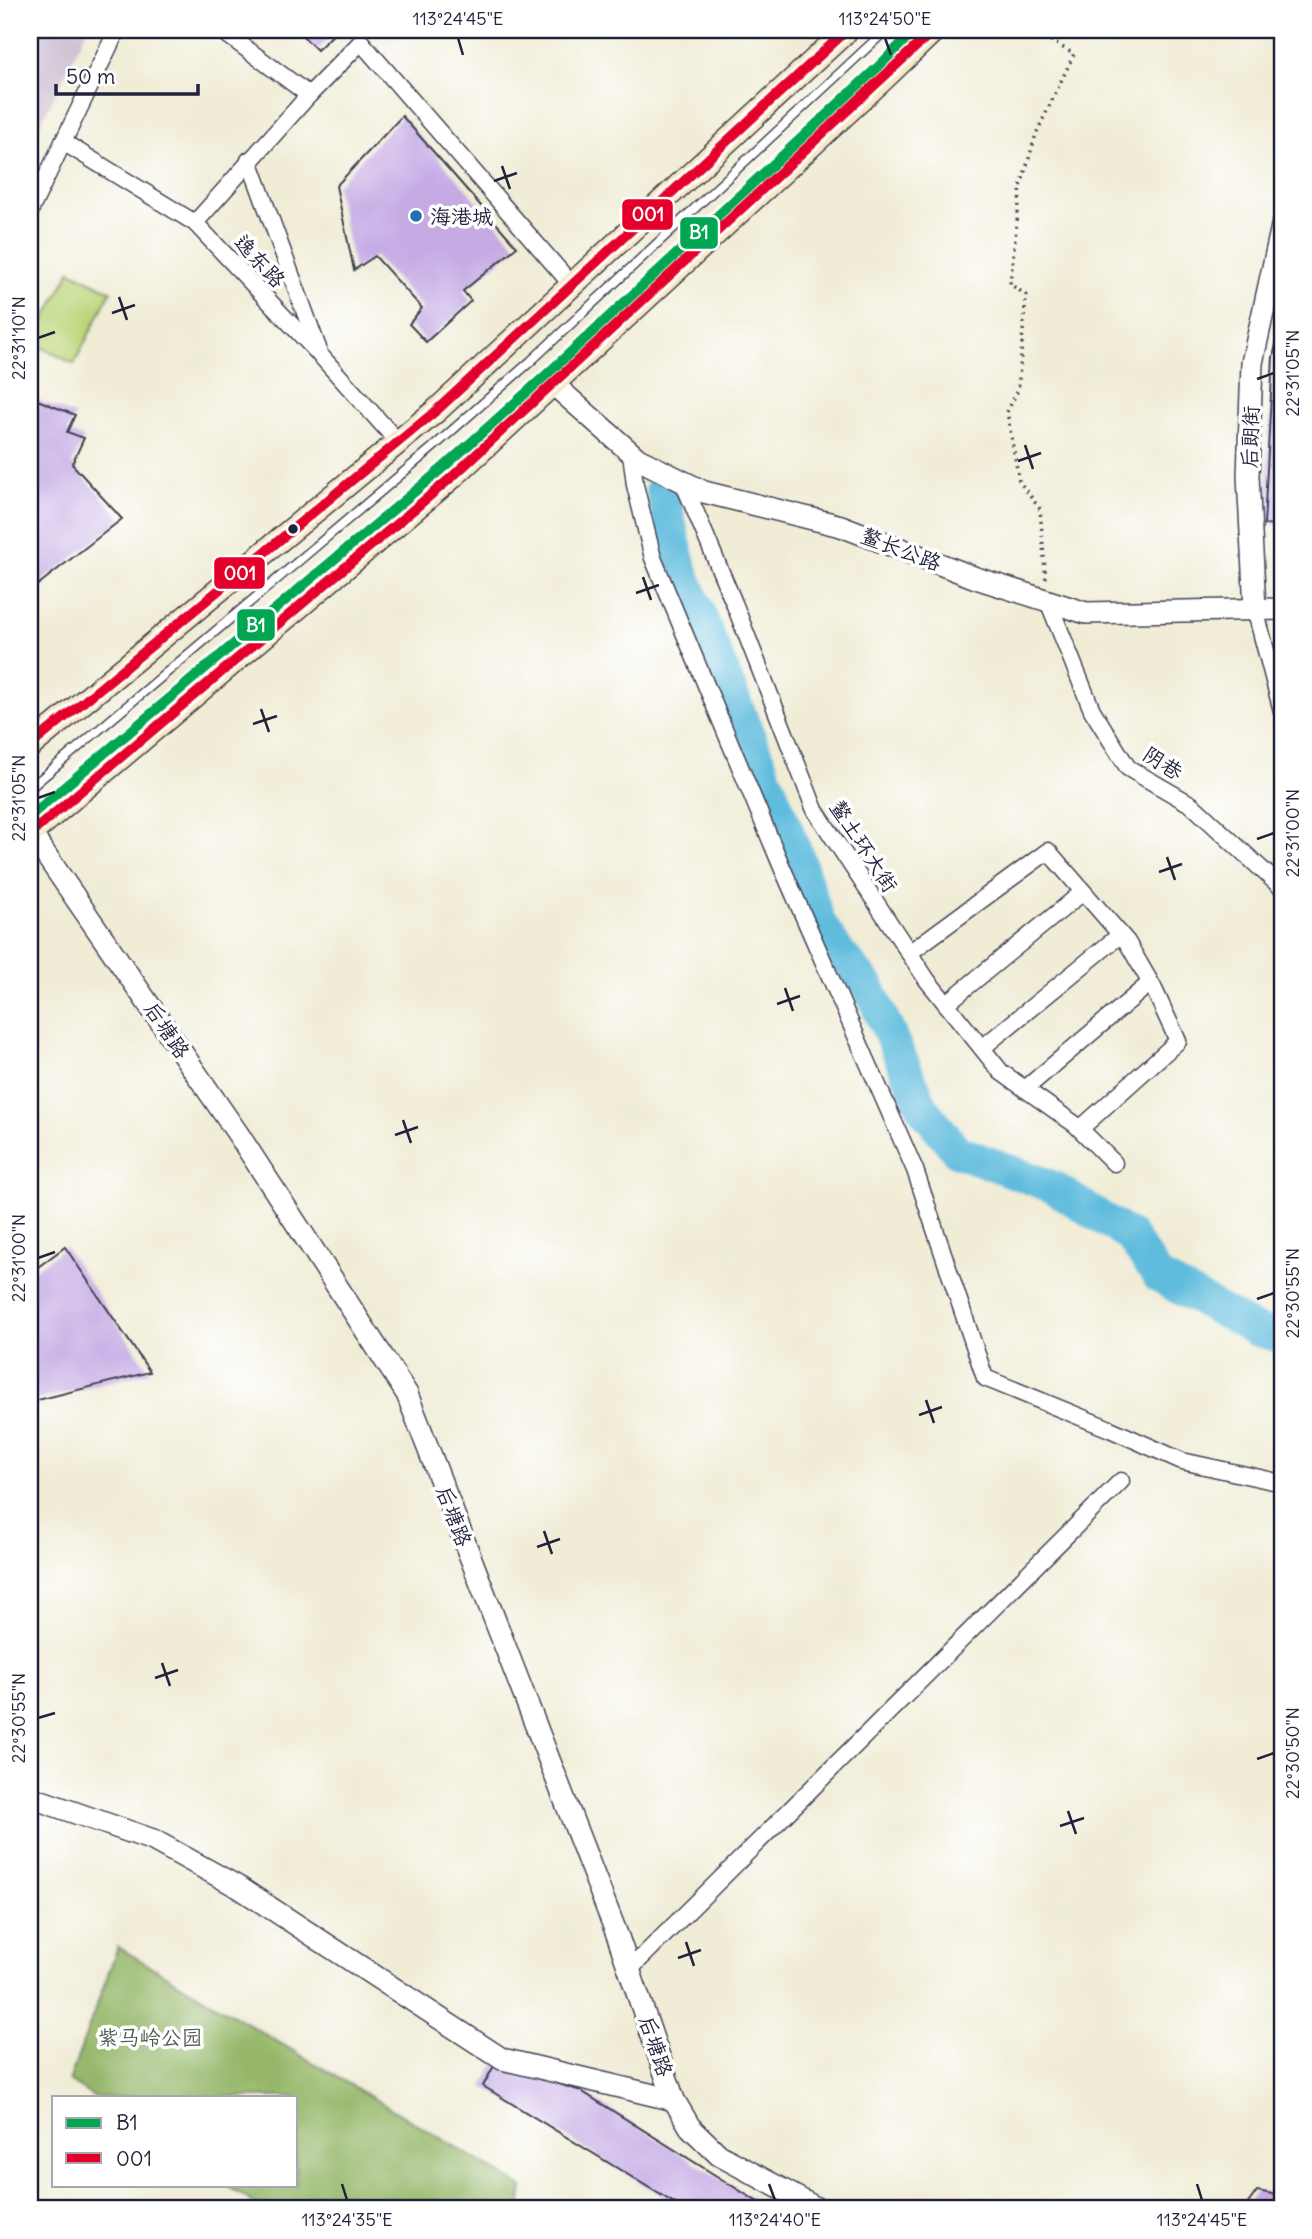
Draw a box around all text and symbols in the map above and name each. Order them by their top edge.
text: 113°24'45"E [413,7,503,30]
text: 113°24'50"E [839,7,931,30]
scale bar [56,52,198,96]
text: 50 m [66,63,115,90]
line badge: 001 [621,198,674,231]
text: 001 [632,202,664,226]
place label: 海港城 [430,203,493,230]
marker: 海港城 [408,208,424,224]
line badge: B1 [679,216,719,250]
text: B1 [689,220,709,244]
street label: 逸东路 [229,229,291,293]
text: 22°31'10"N [7,296,30,380]
text: 22°31'05"N [1281,329,1304,417]
street label: 后朗街 [1235,405,1265,469]
street label: 鳌长公路 [857,521,945,577]
unlabelled marker [286,522,300,536]
line badge: 001 [213,556,266,590]
text: 001 [224,561,256,585]
line badge: B1 [236,608,276,642]
text: B1 [246,613,266,637]
street label: 阴巷 [1138,740,1188,786]
text: 22°31'05"N [7,754,30,842]
text: 22°31'00"N [1281,789,1304,877]
street label: 鳌土环大街 [824,795,904,897]
street label: 后塘路 [138,996,196,1064]
text: 22°31'00"N [7,1214,30,1302]
text: 22°30'55"N [1281,1248,1304,1338]
street label: 后塘路 [430,1482,478,1550]
text: 22°30'55"N [7,1673,30,1763]
text: 22°30'50"N [1281,1707,1304,1799]
street label: 后塘路 [633,2012,679,2080]
park label: 紫马岭公园 [98,2024,203,2051]
legend [52,2096,298,2186]
text: B1 [116,2109,138,2136]
text: 001 [116,2145,152,2172]
text: 113°24'35"E [301,2208,393,2231]
text: 113°24'40"E [729,2208,821,2231]
text: 113°24'45"E [1157,2208,1247,2231]

